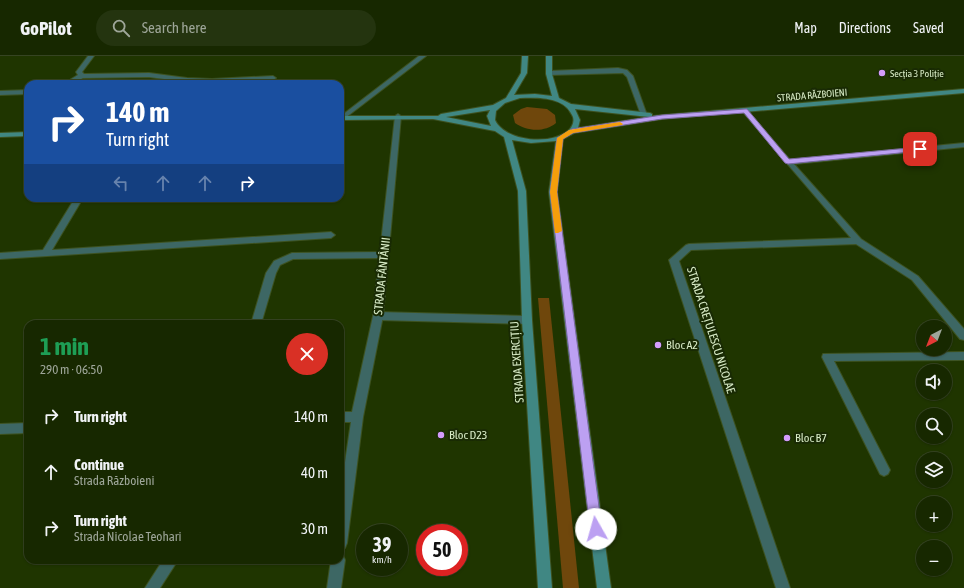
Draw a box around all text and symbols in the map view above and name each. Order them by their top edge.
search box [96,10,376,46]
text: GoPilot [20,17,72,39]
icon: search [110,17,132,39]
text: Search here [142,19,206,36]
text: Map [794,20,817,36]
text: Directions [839,20,891,36]
text: Saved [913,20,944,36]
marker: Secția 3 Poliție [877,68,887,78]
place label: Secția 3 Poliție [890,68,944,79]
street label: STRADA RĂZBOIENI [776,86,848,104]
icon: right [40,96,92,148]
text: 140 m [106,96,169,128]
text: Turn right [106,129,169,150]
pin [903,132,937,166]
icon: arrive [909,138,931,160]
icon: left [110,172,132,194]
icon: ahead [152,172,174,194]
icon: ahead [194,172,216,194]
icon: right [236,172,258,194]
street label: STRADA FÂNTÂNII [371,237,393,315]
street label: STRADA CREȚULESCU NICOLAE [684,265,738,395]
north arrow [916,320,952,356]
map controls [916,320,952,576]
street label: STRADA EXERCIȚIU [507,321,527,403]
text: 1 min [40,333,89,360]
button: close [286,333,328,375]
place label: Bloc A2 [666,338,698,352]
marker: Bloc A2 [653,340,663,350]
text: 290 m · 06:50 [40,362,103,377]
button: sound [916,364,952,400]
icon: right [40,405,62,427]
text: Turn right [74,408,127,425]
text: 140 m [294,408,328,425]
button: search [916,408,952,444]
place label: Bloc D23 [449,428,487,442]
marker: Bloc D23 [436,430,446,440]
place label: Bloc B7 [795,431,827,445]
marker: Bloc B7 [782,433,792,443]
button: layers [916,452,952,488]
text: Continue [74,456,124,473]
icon: ahead [40,461,62,483]
text: 40 m [301,464,328,481]
text: Strada Războieni [74,473,155,488]
button: + [916,496,952,532]
position arrow [575,508,617,550]
text: Turn right [74,512,127,529]
icon: right [40,517,62,539]
text: 30 m [301,520,328,537]
speed limit sign: 50 [416,524,468,576]
text: Strada Nicolae Teohari [74,529,182,544]
text: 39 [373,533,391,556]
button: − [916,540,952,576]
text: km/h [372,554,392,565]

